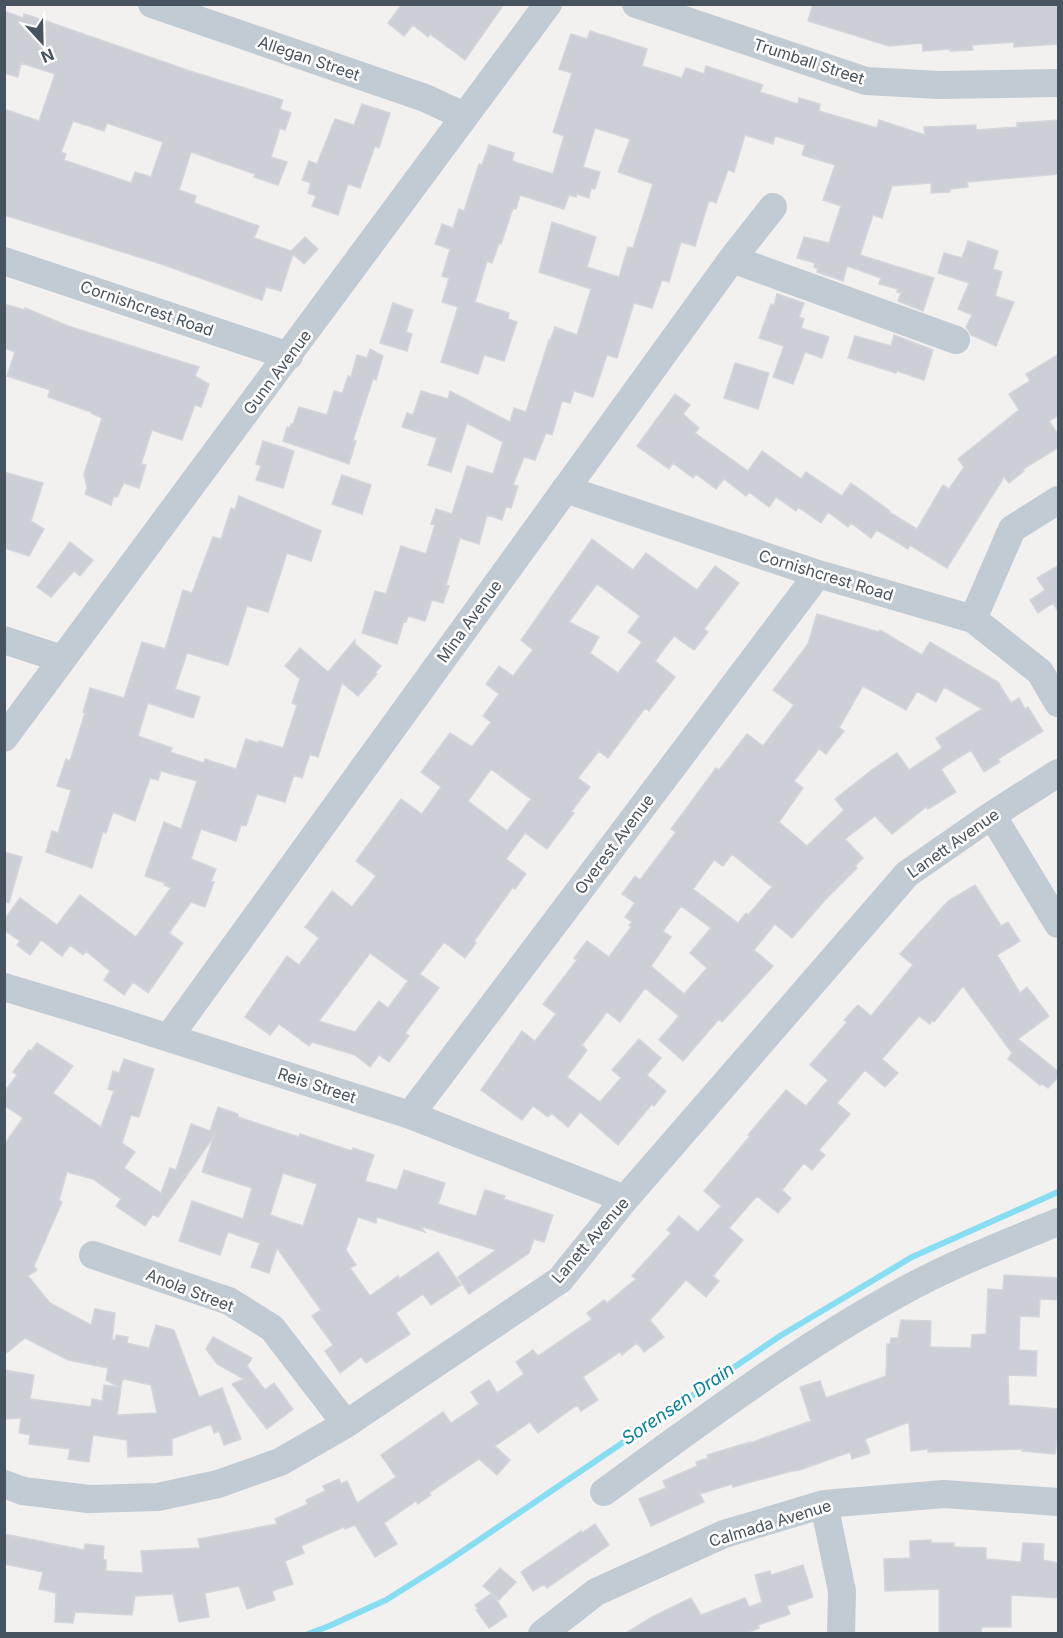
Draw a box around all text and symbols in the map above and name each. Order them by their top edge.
north arrow [12,12,72,72]
street label: Allegan Street [256,31,362,85]
street label: Trumball Street [751,34,867,88]
text: N [38,44,57,67]
street label: Cornishcrest Road [78,276,216,340]
street label: Gunn Avenue [239,326,315,418]
street label: Cornishcrest Road [756,545,896,605]
street label: Mina Avenue [432,576,506,666]
street label: Overest Avenue [570,790,658,898]
street label: Lanett Avenue [903,804,1003,882]
street label: Reis Street [275,1063,359,1107]
street label: Lanett Avenue [547,1193,633,1287]
street label: Anola Street [143,1264,237,1316]
water label: Sorensen Drain [618,1358,738,1449]
street label: Calmada Avenue [706,1495,834,1551]

